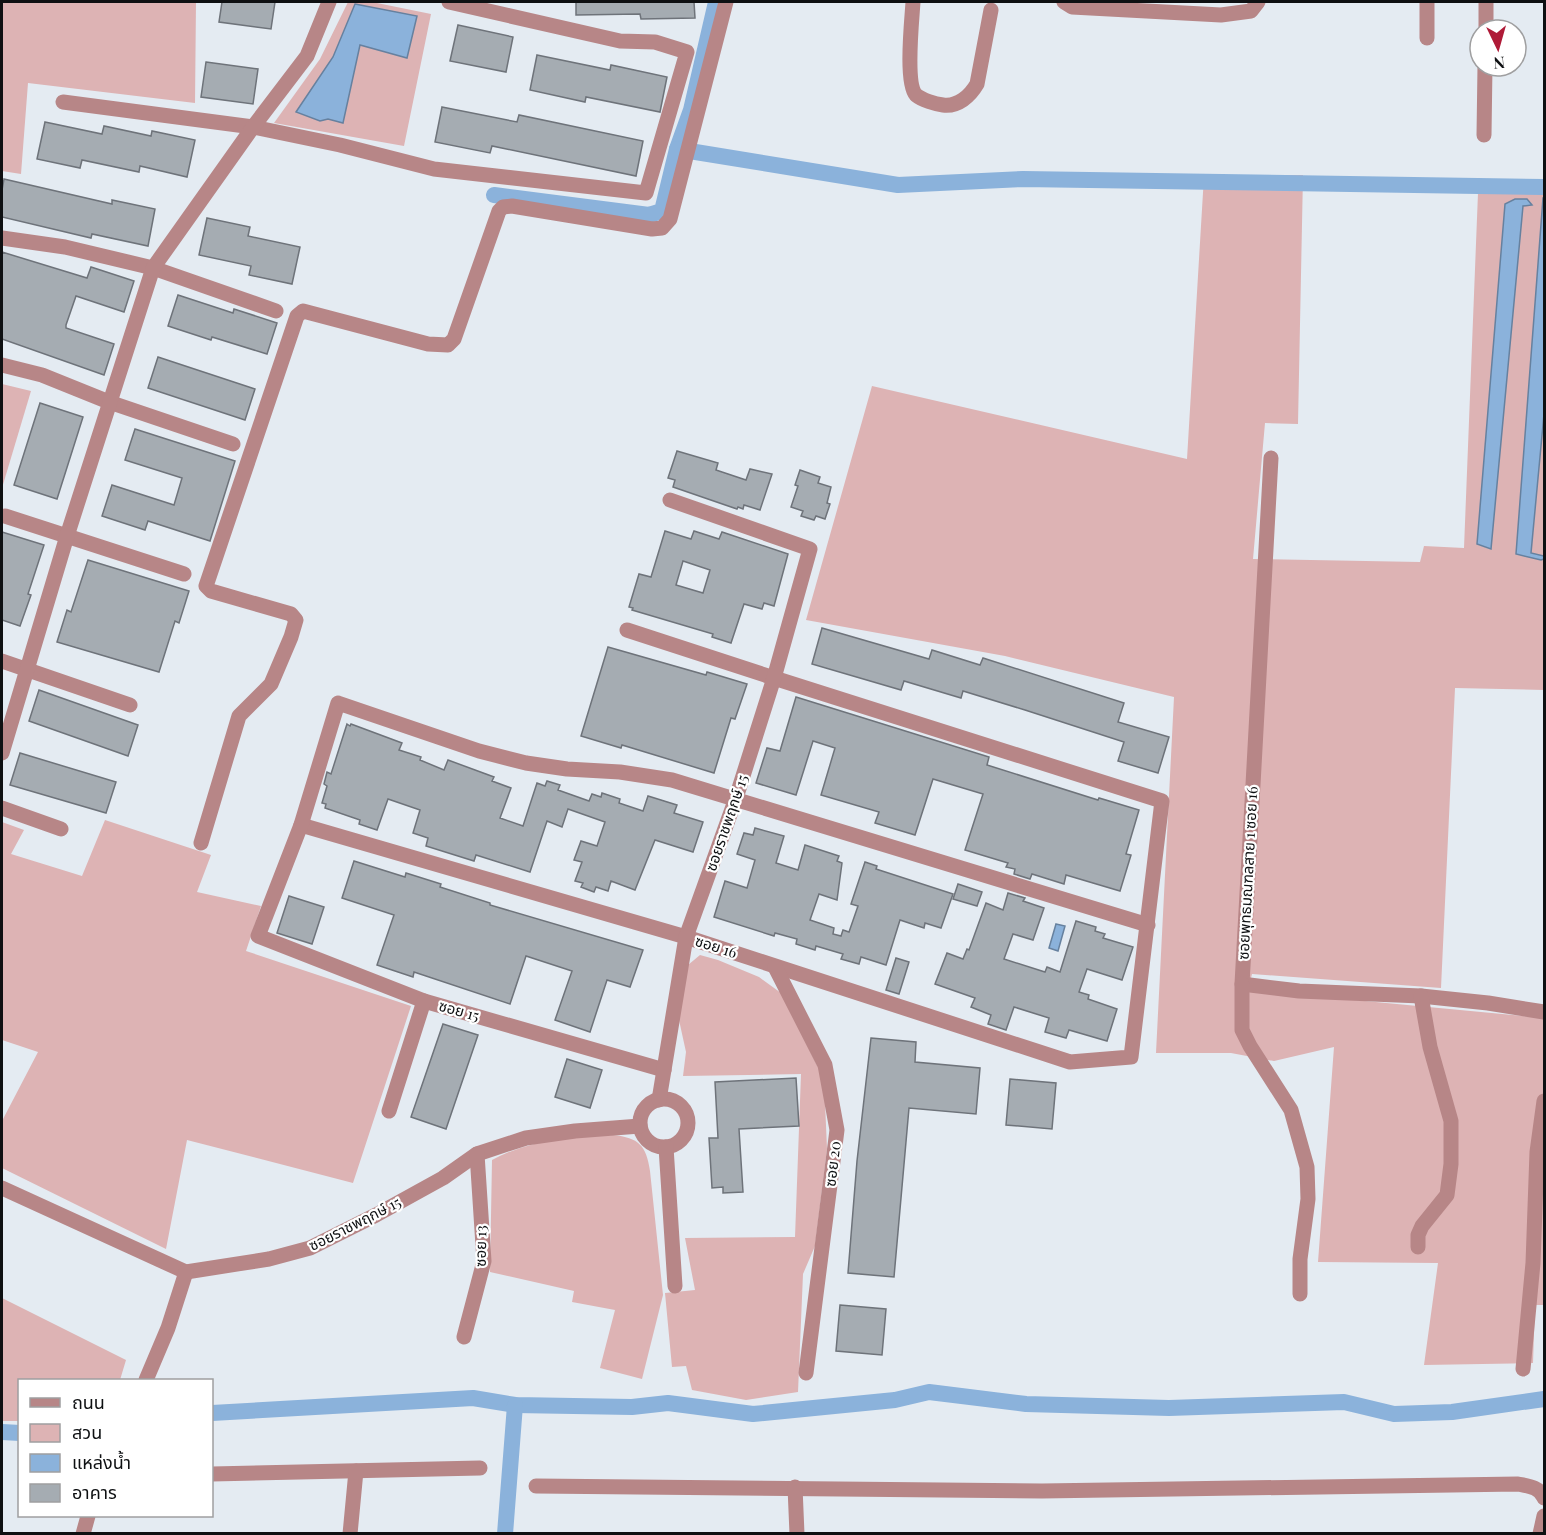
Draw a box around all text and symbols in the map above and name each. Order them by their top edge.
north arrow [1468,18,1528,78]
text: N [1492,52,1506,74]
street label: ซอยราชพฤกษ์ 15 [700,772,752,874]
street label: ซอยพุทธมณฑลสาย 1 ซอย 16 [1232,785,1262,960]
street label: ซอย 16 [693,930,740,962]
street label: ซอย 15 [437,995,482,1025]
street label: ซอย 20 [819,1140,845,1188]
street label: ซอยราชพฤกษ์ 15 [305,1191,404,1255]
street label: ซอย 13 [470,1225,490,1267]
legend [18,1379,213,1517]
text: ถนน [72,1390,105,1414]
text: สวน [72,1420,102,1444]
text: แหล่งน้ำ [72,1450,131,1474]
text: อาคาร [72,1480,117,1504]

